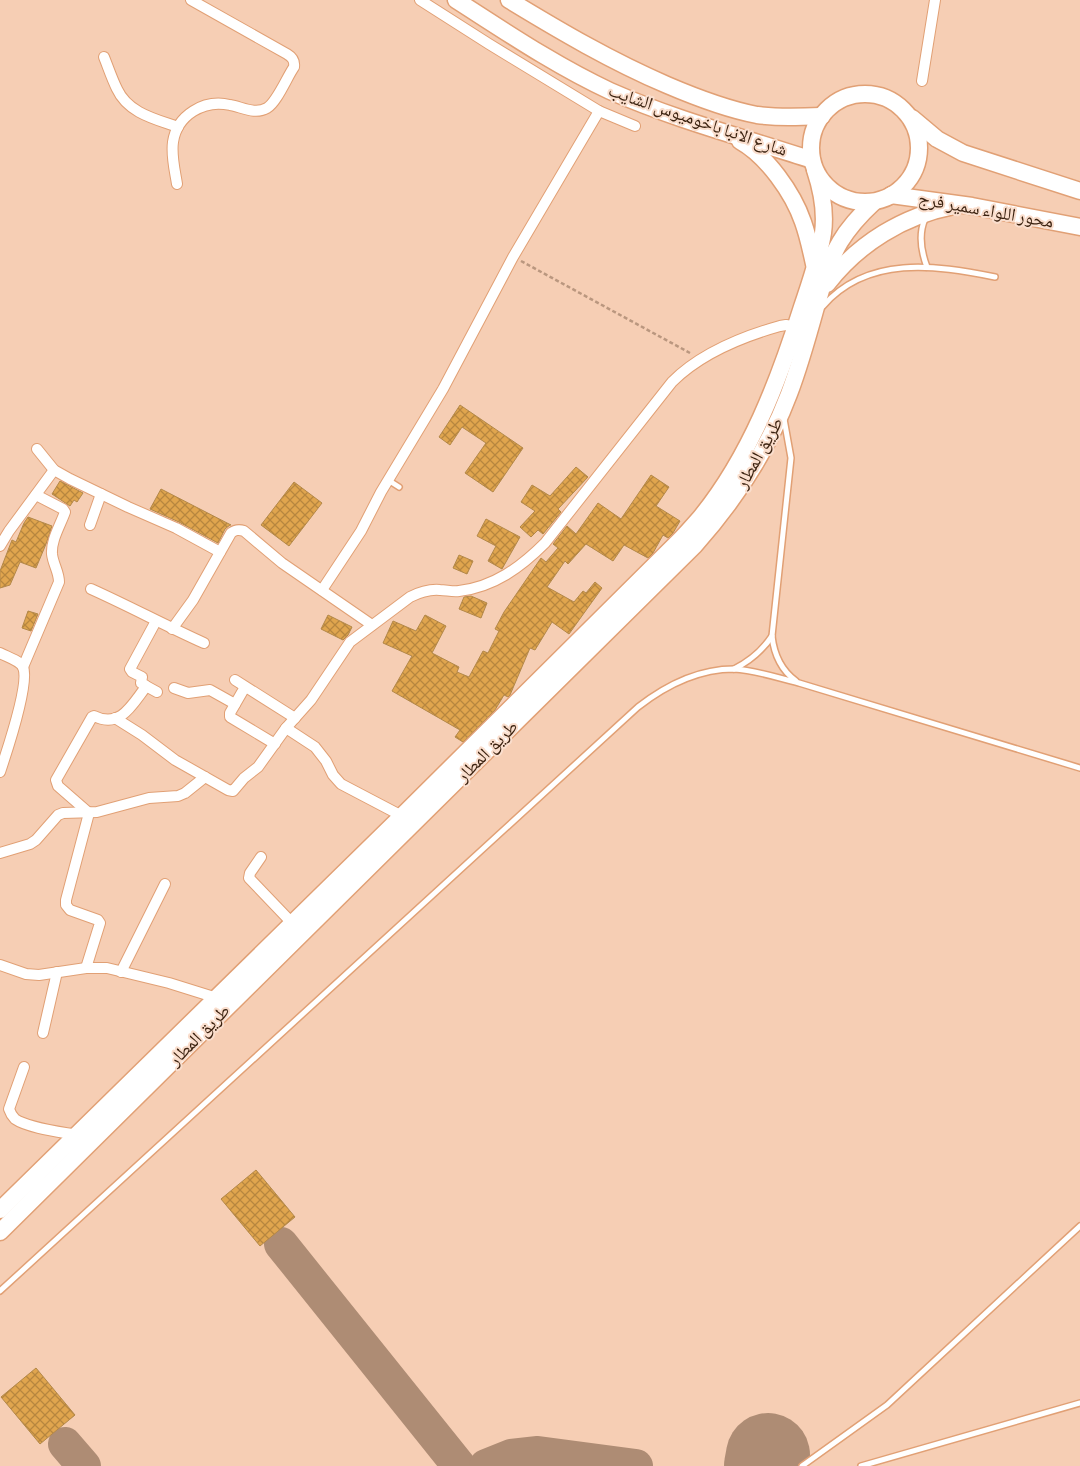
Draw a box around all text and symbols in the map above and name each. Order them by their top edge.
street label: شارع الانبا باخوميوس الشايب [606,82,789,161]
street label: محور اللواء سمير فرج [917,190,1055,234]
street label: طريق المطار [733,415,788,493]
street label: طريق المطار [453,718,522,787]
street label: طريق المطار [165,1002,234,1071]

